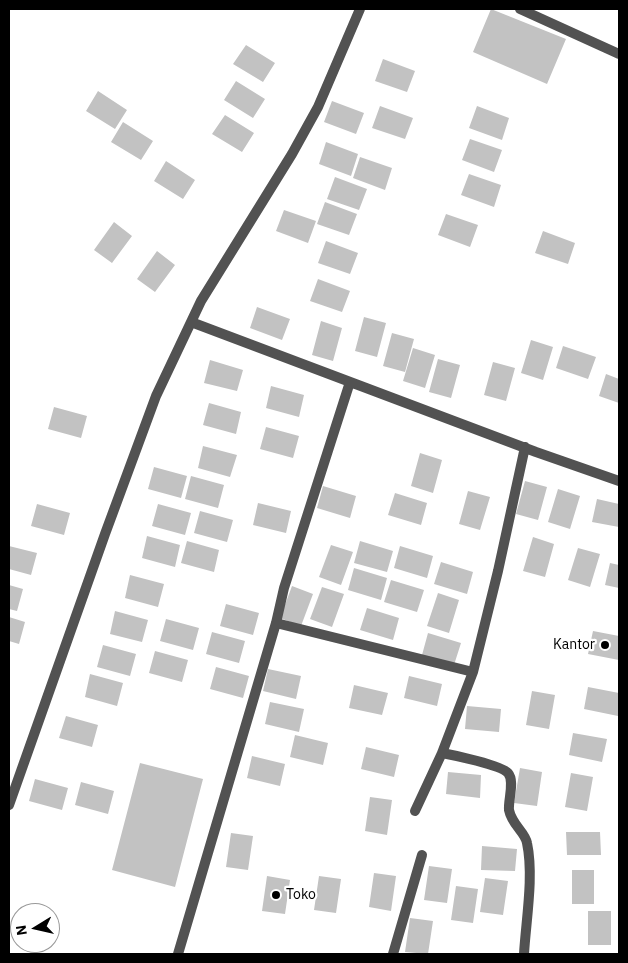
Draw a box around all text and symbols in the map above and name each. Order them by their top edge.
place label: Kantor [553,637,595,653]
marker: Kantor [599,639,611,651]
place label: Toko [286,887,316,903]
marker: Toko [270,889,282,901]
north arrow [10,903,60,953]
text: N [11,924,31,937]

